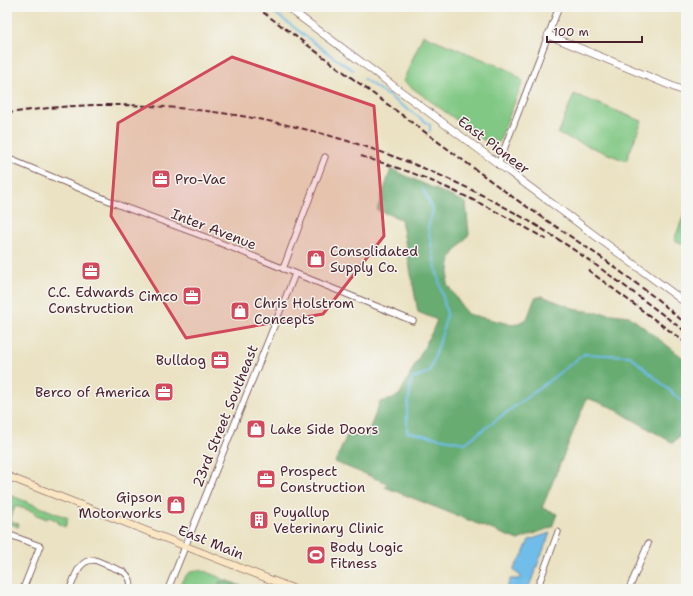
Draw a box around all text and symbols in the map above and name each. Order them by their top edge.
scale bar [547,18,642,44]
text: 100 m [553,24,589,40]
street label: East Pioneer [454,112,534,178]
office icon: Pro-Vac [150,168,172,190]
place label: Pro-Vac [175,170,226,188]
street label: Inter Avenue [169,204,259,254]
place label: Consolidated Supply Co. [330,242,418,276]
shop icon: Consolidated Supply Co. [305,248,327,270]
office icon: C.C. Edwards Construction [80,260,102,282]
place label: C.C. Edwards Construction [48,283,135,317]
office icon: Cimco [181,285,203,307]
place label: Cimco [139,287,178,305]
place label: Chris Holstrom Concepts [254,294,354,328]
shop icon: Chris Holstrom Concepts [229,300,251,322]
street label: 23rd Street Southeast [188,342,262,490]
office icon: Bulldog [209,349,231,371]
place label: Bulldog [156,351,206,369]
office icon: Berco of America [153,381,175,403]
place label: Berco of America [35,383,150,401]
shop icon: Lake Side Doors [245,418,267,440]
place label: Lake Side Doors [270,420,378,438]
place label: Prospect Construction [280,462,366,496]
office icon: Prospect Construction [255,468,277,490]
place label: Gipson Motorworks [79,488,162,522]
shop icon: Gipson Motorworks [165,494,187,516]
place label: Puyallup Veterinary Clinic [273,503,384,537]
building icon: Puyallup Veterinary Clinic [248,509,270,531]
street label: East Main [176,521,247,563]
place label: Body Logic Fitness [330,538,403,572]
sports icon: Body Logic Fitness [305,544,327,566]

